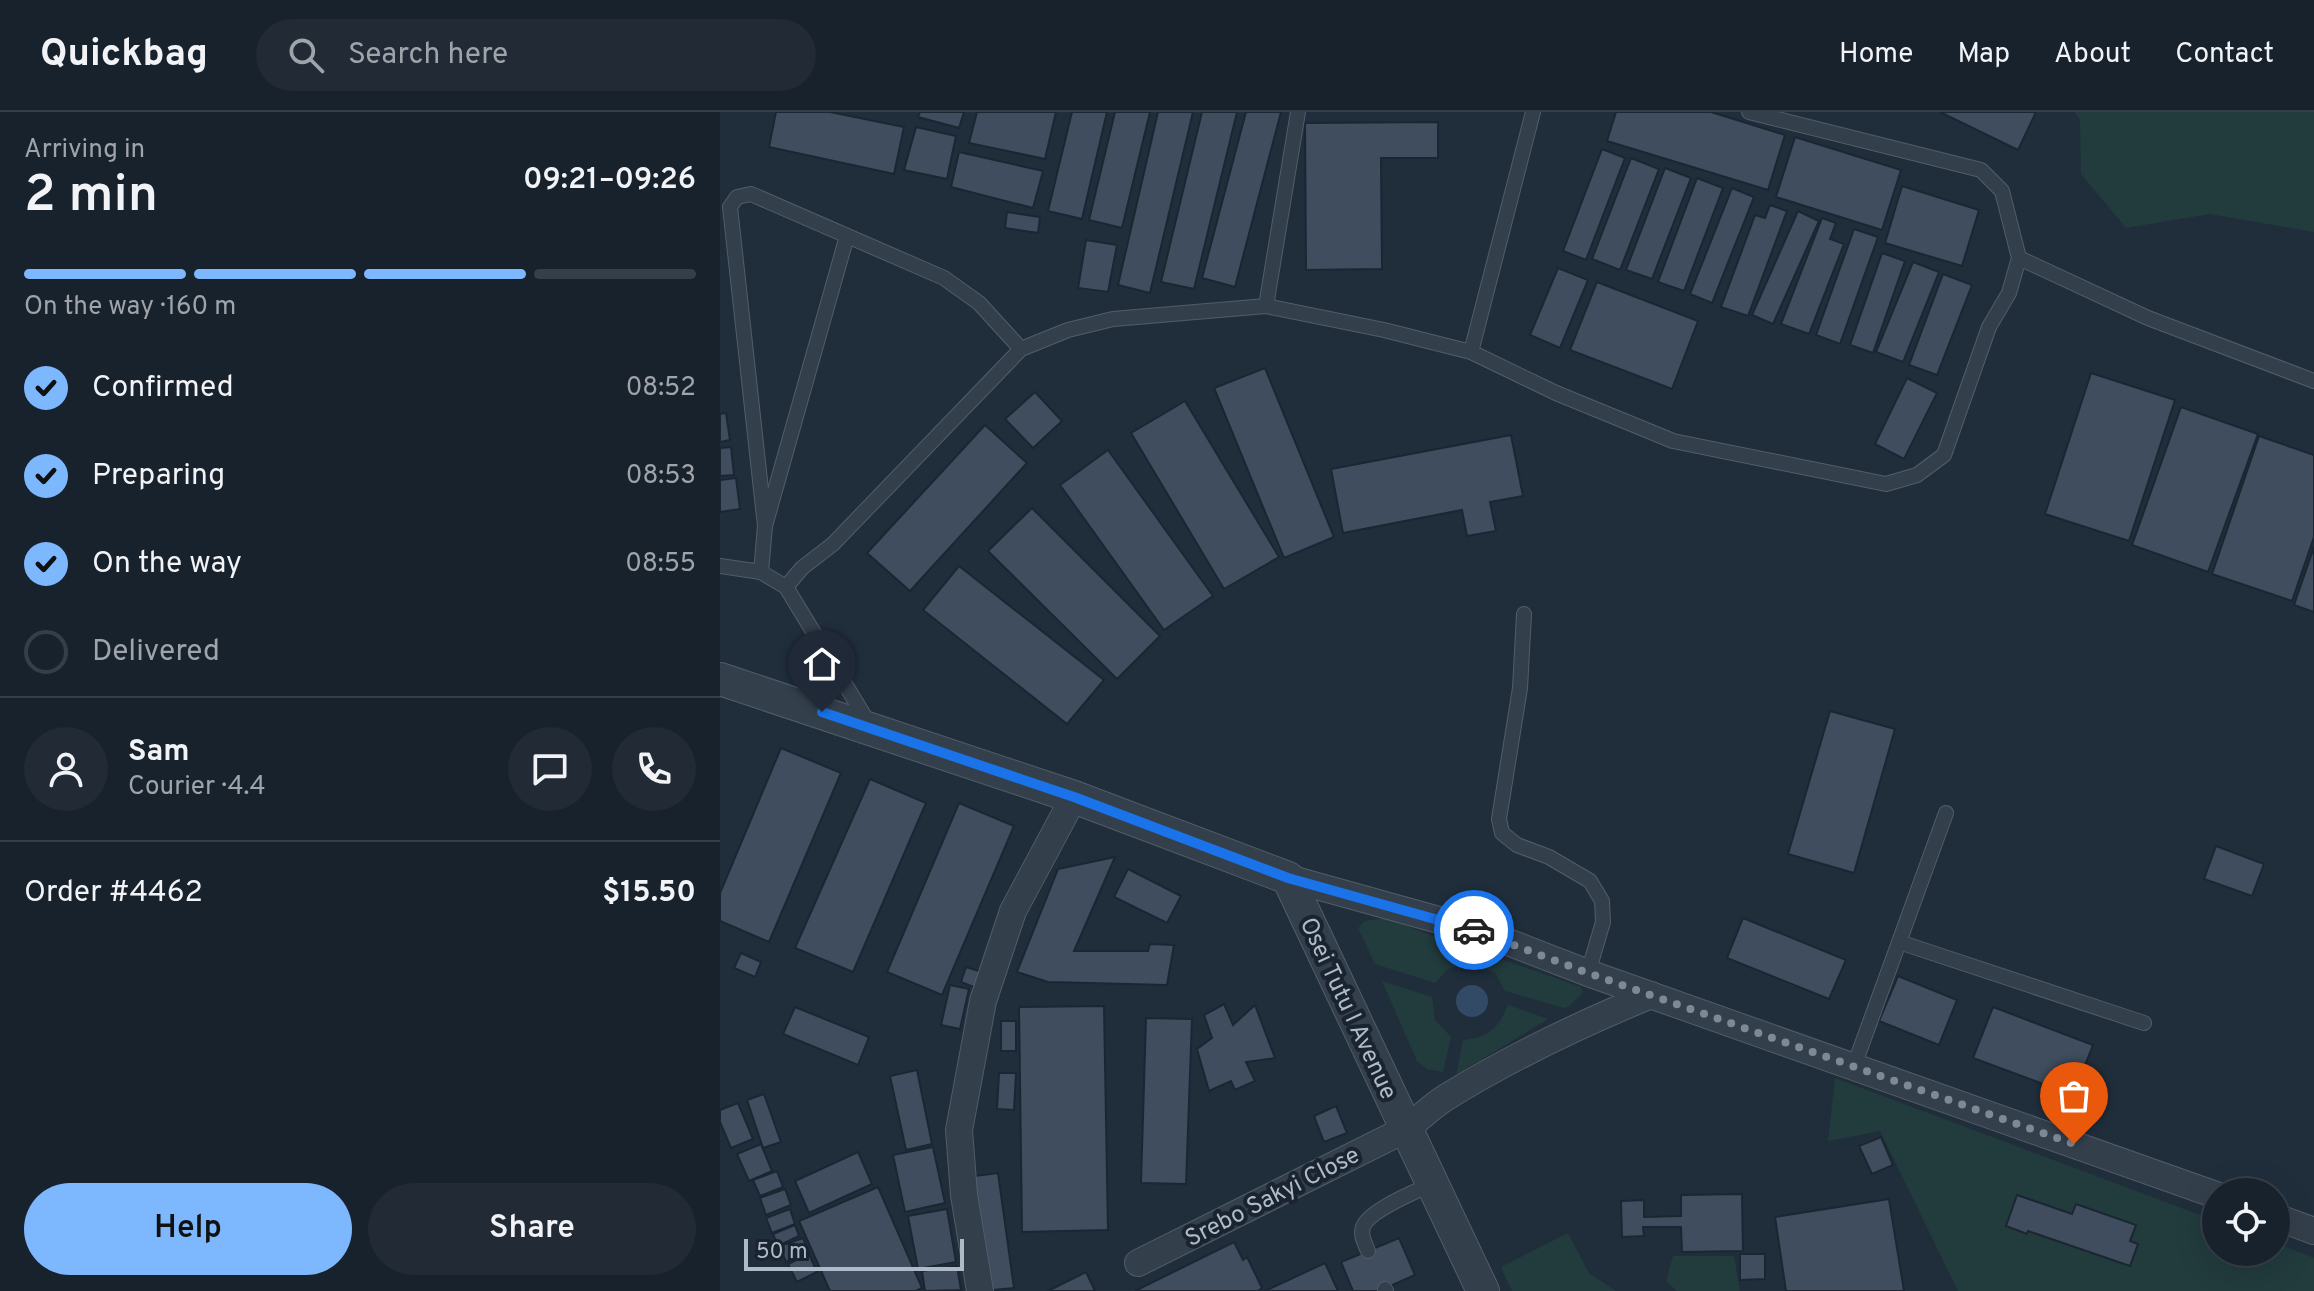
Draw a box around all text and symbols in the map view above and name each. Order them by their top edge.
search box [256,19,816,91]
text: Quickbag [40,31,208,80]
icon: search [284,33,328,77]
text: Search here [348,37,508,74]
text: Home [1839,37,1913,73]
text: Map [1957,37,2010,73]
text: About [2054,37,2131,73]
text: Contact [2175,37,2274,73]
text: Arriving in [24,134,145,167]
text: 09:21–09:26 [523,162,696,199]
text: 2 min [24,164,158,230]
text: On the way · 160 m [24,291,236,324]
icon: check [24,366,68,410]
text: Confirmed [92,370,234,407]
text: 08:52 [626,372,696,405]
icon: check [24,454,68,498]
text: Preparing [92,458,225,495]
text: 08:53 [626,460,696,493]
icon: check [24,542,68,586]
text: On the way [92,546,242,583]
text: 08:55 [625,548,696,581]
pin [788,630,856,712]
text: Delivered [92,634,220,671]
icon: home [800,642,844,686]
button: person [24,727,108,811]
button: chat [508,727,592,811]
button: phone [612,727,696,811]
text: Sam [128,734,190,771]
text: Courier · 4.4 [128,771,266,804]
text: Order #4462 [24,875,203,912]
text: $15.50 [602,875,696,912]
courier [1434,890,1514,970]
icon: car [1452,908,1496,952]
street label: Osei Tutu I Avenue [1292,913,1403,1105]
pin [2040,1062,2108,1144]
icon: bag [2052,1074,2096,1118]
street label: Srebo Sakyi Close [1181,1141,1365,1255]
map controls [2202,1178,2290,1266]
button: locate [2202,1178,2290,1266]
button: Help [24,1183,352,1275]
button: Share [368,1183,696,1275]
scale bar [744,1235,964,1271]
text: 50 m [756,1239,808,1266]

